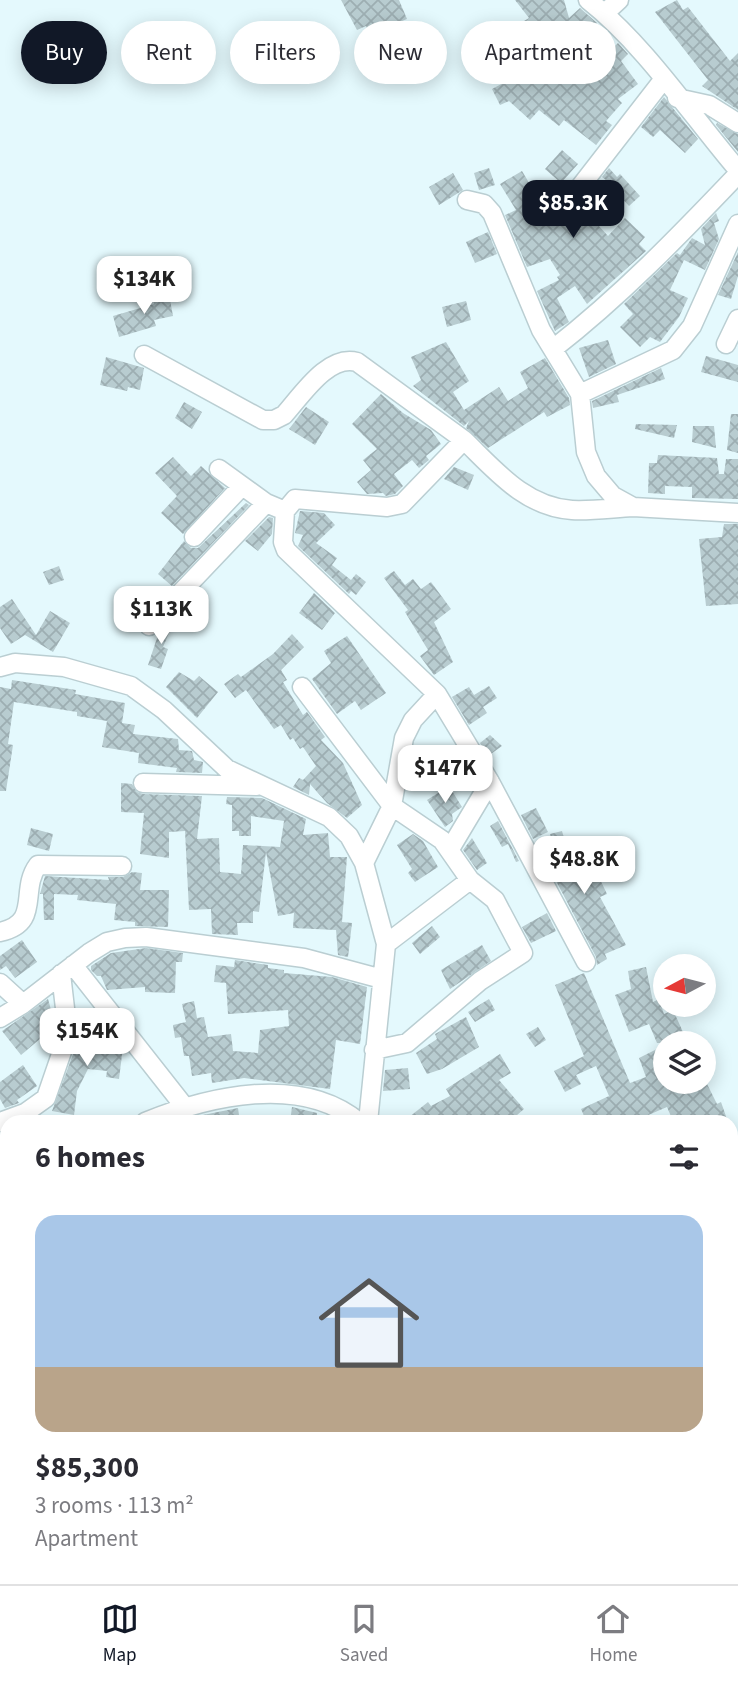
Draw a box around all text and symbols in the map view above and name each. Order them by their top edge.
chip: Buy [21,21,107,84]
chip: Rent [121,21,216,84]
chip: Filters [230,21,340,84]
chip: New [354,21,447,84]
chip: Apartment [461,21,616,84]
pin: $85.3K [516,180,630,240]
text: $85.3K [538,186,608,219]
pin: $134K [95,256,193,316]
text: $134K [113,262,175,295]
pin: $113K [112,586,210,646]
text: $113K [130,592,192,625]
pin: $147K [396,746,494,805]
text: $147K [414,751,476,784]
pin: $48.8K [527,836,641,896]
text: $48.8K [549,842,619,875]
north arrow [653,954,716,1017]
map controls [653,954,716,1094]
pin: $154K [38,1009,136,1068]
text: $154K [56,1014,118,1047]
button: layers [653,1031,716,1094]
text: 6 homes [35,1136,145,1179]
icon: filters [665,1138,703,1176]
icon: home [306,1260,432,1386]
text: $85,300 [35,1446,139,1489]
text: 3 rooms · 113 m² [35,1489,194,1522]
text: Apartment [35,1522,138,1555]
tab: Map [101,1600,139,1669]
tab: Saved [340,1600,388,1669]
tab: Home [590,1600,637,1669]

